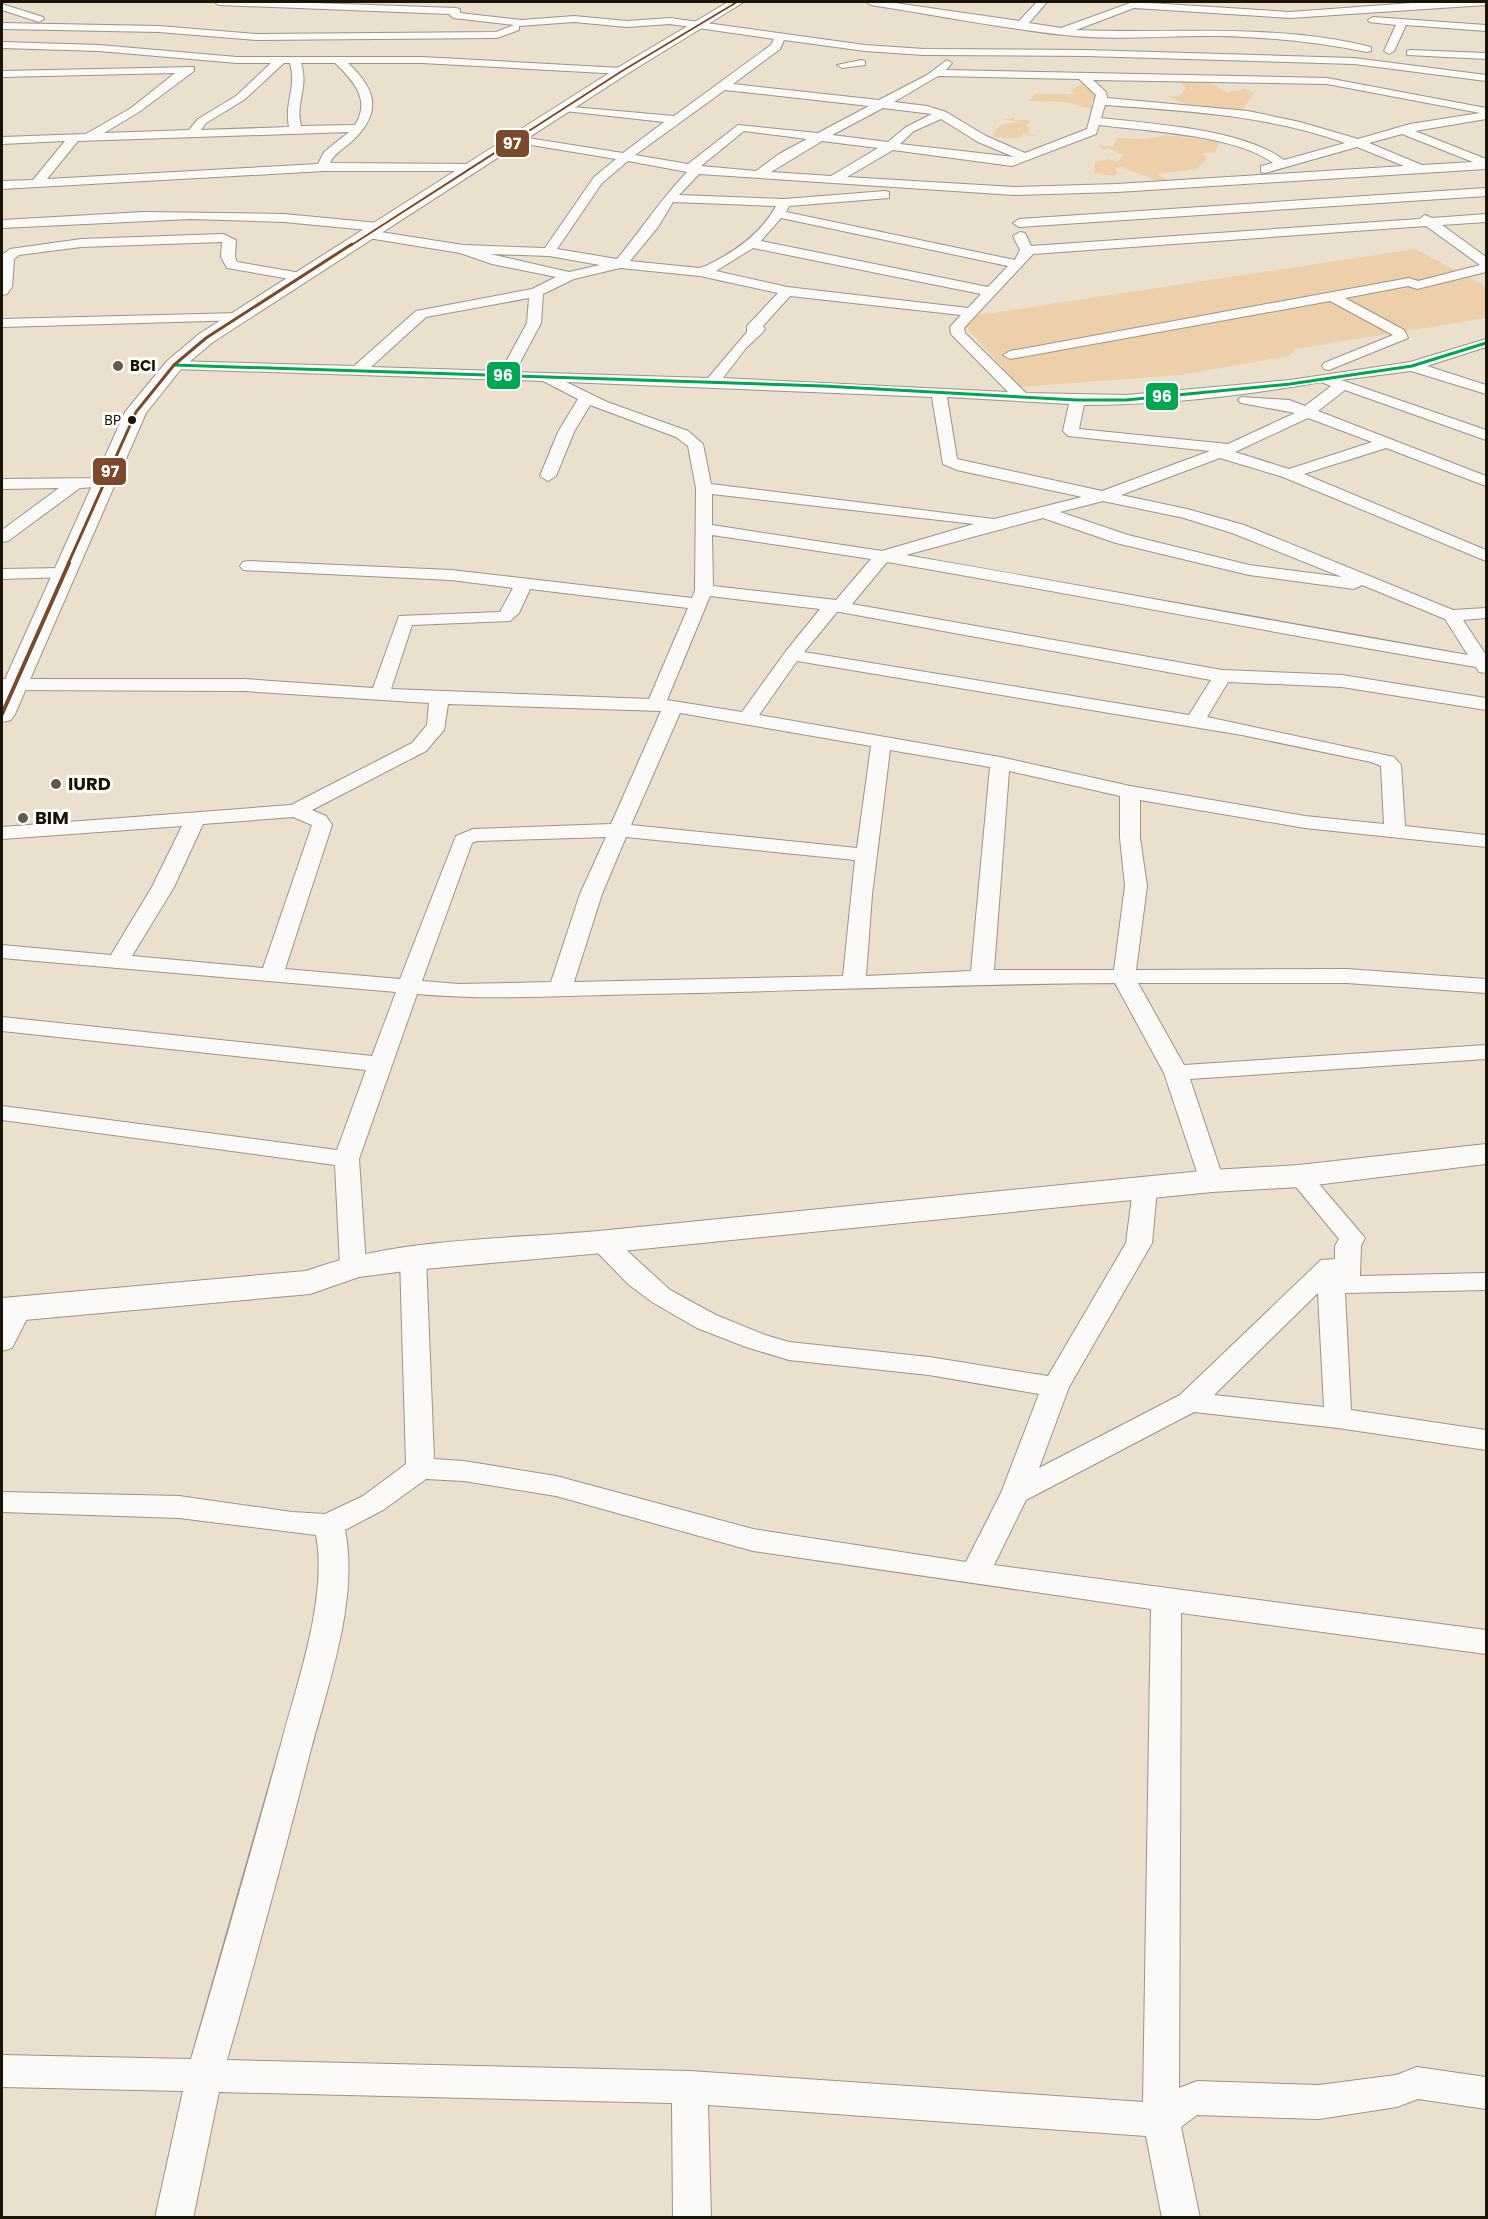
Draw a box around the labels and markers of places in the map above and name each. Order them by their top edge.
place label: BCI [130,355,156,376]
marker: BCI [111,359,125,373]
place label: BP [104,410,121,430]
marker: BP [126,414,138,426]
place label: IURD [68,771,111,796]
marker: IURD [49,777,63,791]
place label: BIM [35,805,69,830]
marker: BIM [16,811,30,825]

